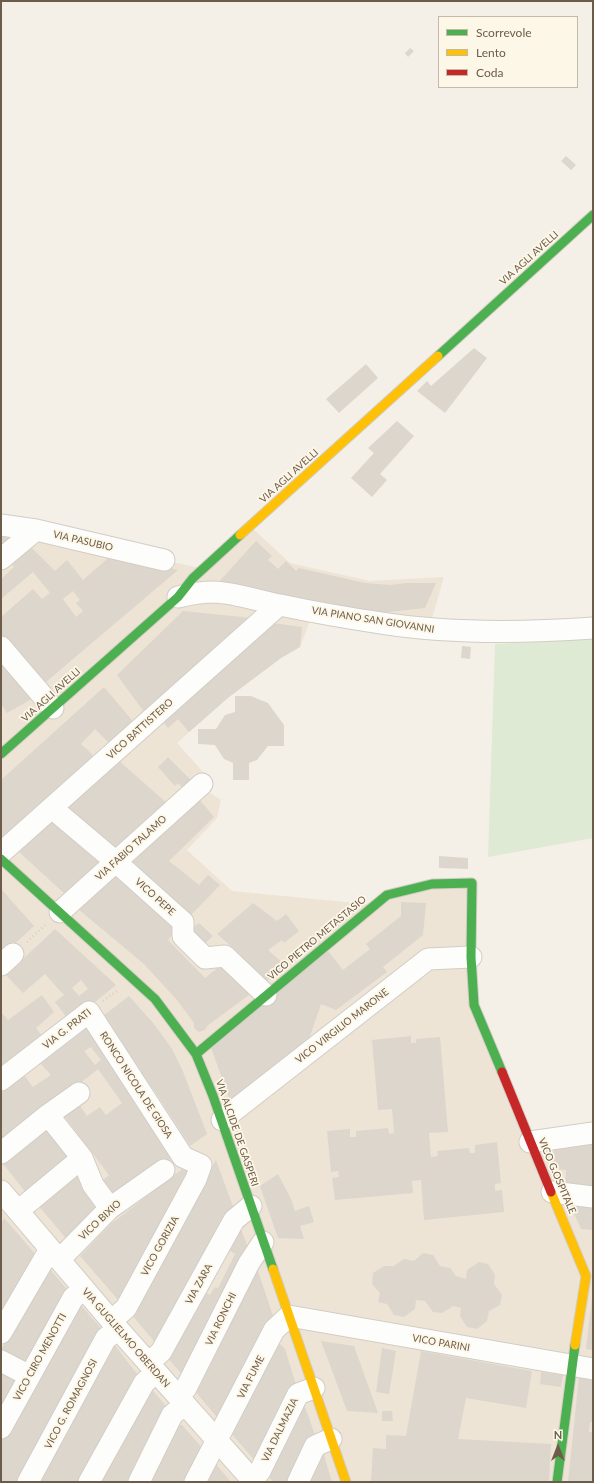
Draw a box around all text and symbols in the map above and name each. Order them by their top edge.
legend [438,16,578,88]
text: Scorrevole [476,25,532,40]
text: Lento [476,45,506,60]
text: Coda [476,65,503,80]
street label: VIA AGLI AVELLI [497,228,561,288]
street label: VIA AGLI AVELLI [257,446,321,506]
street label: VIA PASUBIO [52,528,114,554]
street label: VIA PIANO SAN GIOVANNI [311,604,435,636]
street label: VIA AGLI AVELLI [19,665,83,725]
street label: VICO BATTISTERO [104,696,176,762]
street label: VIA FABIO TALAMO [93,813,169,883]
street label: VICO PEPE [132,876,178,918]
street label: VICO PIETRO METASTASIO [265,893,369,983]
street label: VICO VIRGILIO MARONE [293,986,391,1066]
street label: VIA G. PRATI [40,1006,94,1052]
street label: RONCO NICOLA DE GIOSA [97,1030,175,1140]
street label: VIA ALCIDE DE GASPERI [213,1078,261,1188]
street label: VICO G.OSPITALE [536,1136,578,1216]
street label: VICO BIXIO [76,1197,124,1243]
street label: VICO GORIZIA [139,1214,181,1278]
street label: VIA ZARA [183,1262,215,1306]
street label: VIA GUGLIELMO OBERDAN [80,1286,172,1390]
street label: VIA RONCHI [203,1290,239,1348]
street label: VICO CIRO MENOTTI [11,1311,69,1403]
street label: VICO PARINI [411,1332,471,1354]
street label: VIA FUME [235,1353,267,1401]
street label: VICO G. ROMAGNOSI [42,1357,100,1451]
street label: VIA DALMAZIA [259,1396,301,1464]
north arrow [538,1427,578,1467]
text: N [554,1428,562,1441]

